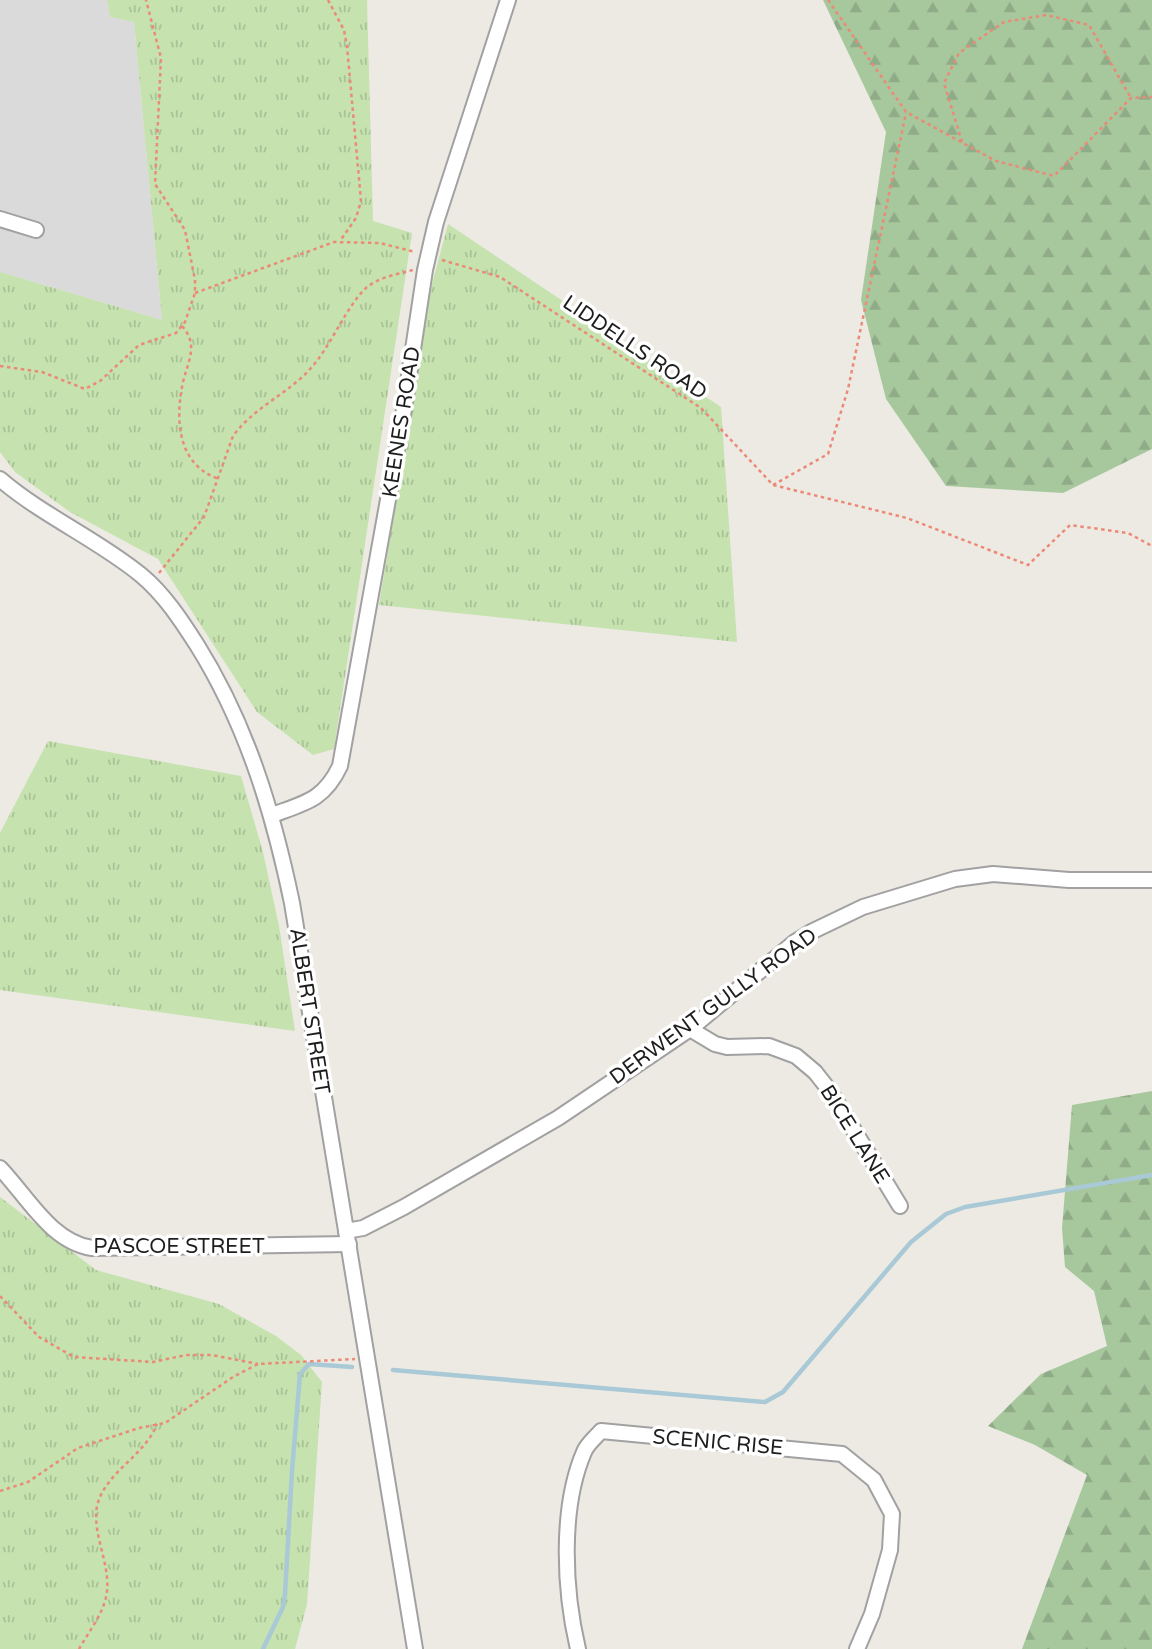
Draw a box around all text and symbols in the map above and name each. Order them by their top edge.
street label: LIDDELLS ROAD [558,290,712,405]
street label: KEENES ROAD [377,345,426,499]
street label: DERWENT GULLY ROAD [605,923,822,1090]
street label: ALBERT STREET [284,926,335,1096]
street label: BICE LANE [814,1080,895,1188]
street label: PASCOE STREET [93,1234,265,1259]
street label: SCENIC RISE [652,1424,784,1461]

